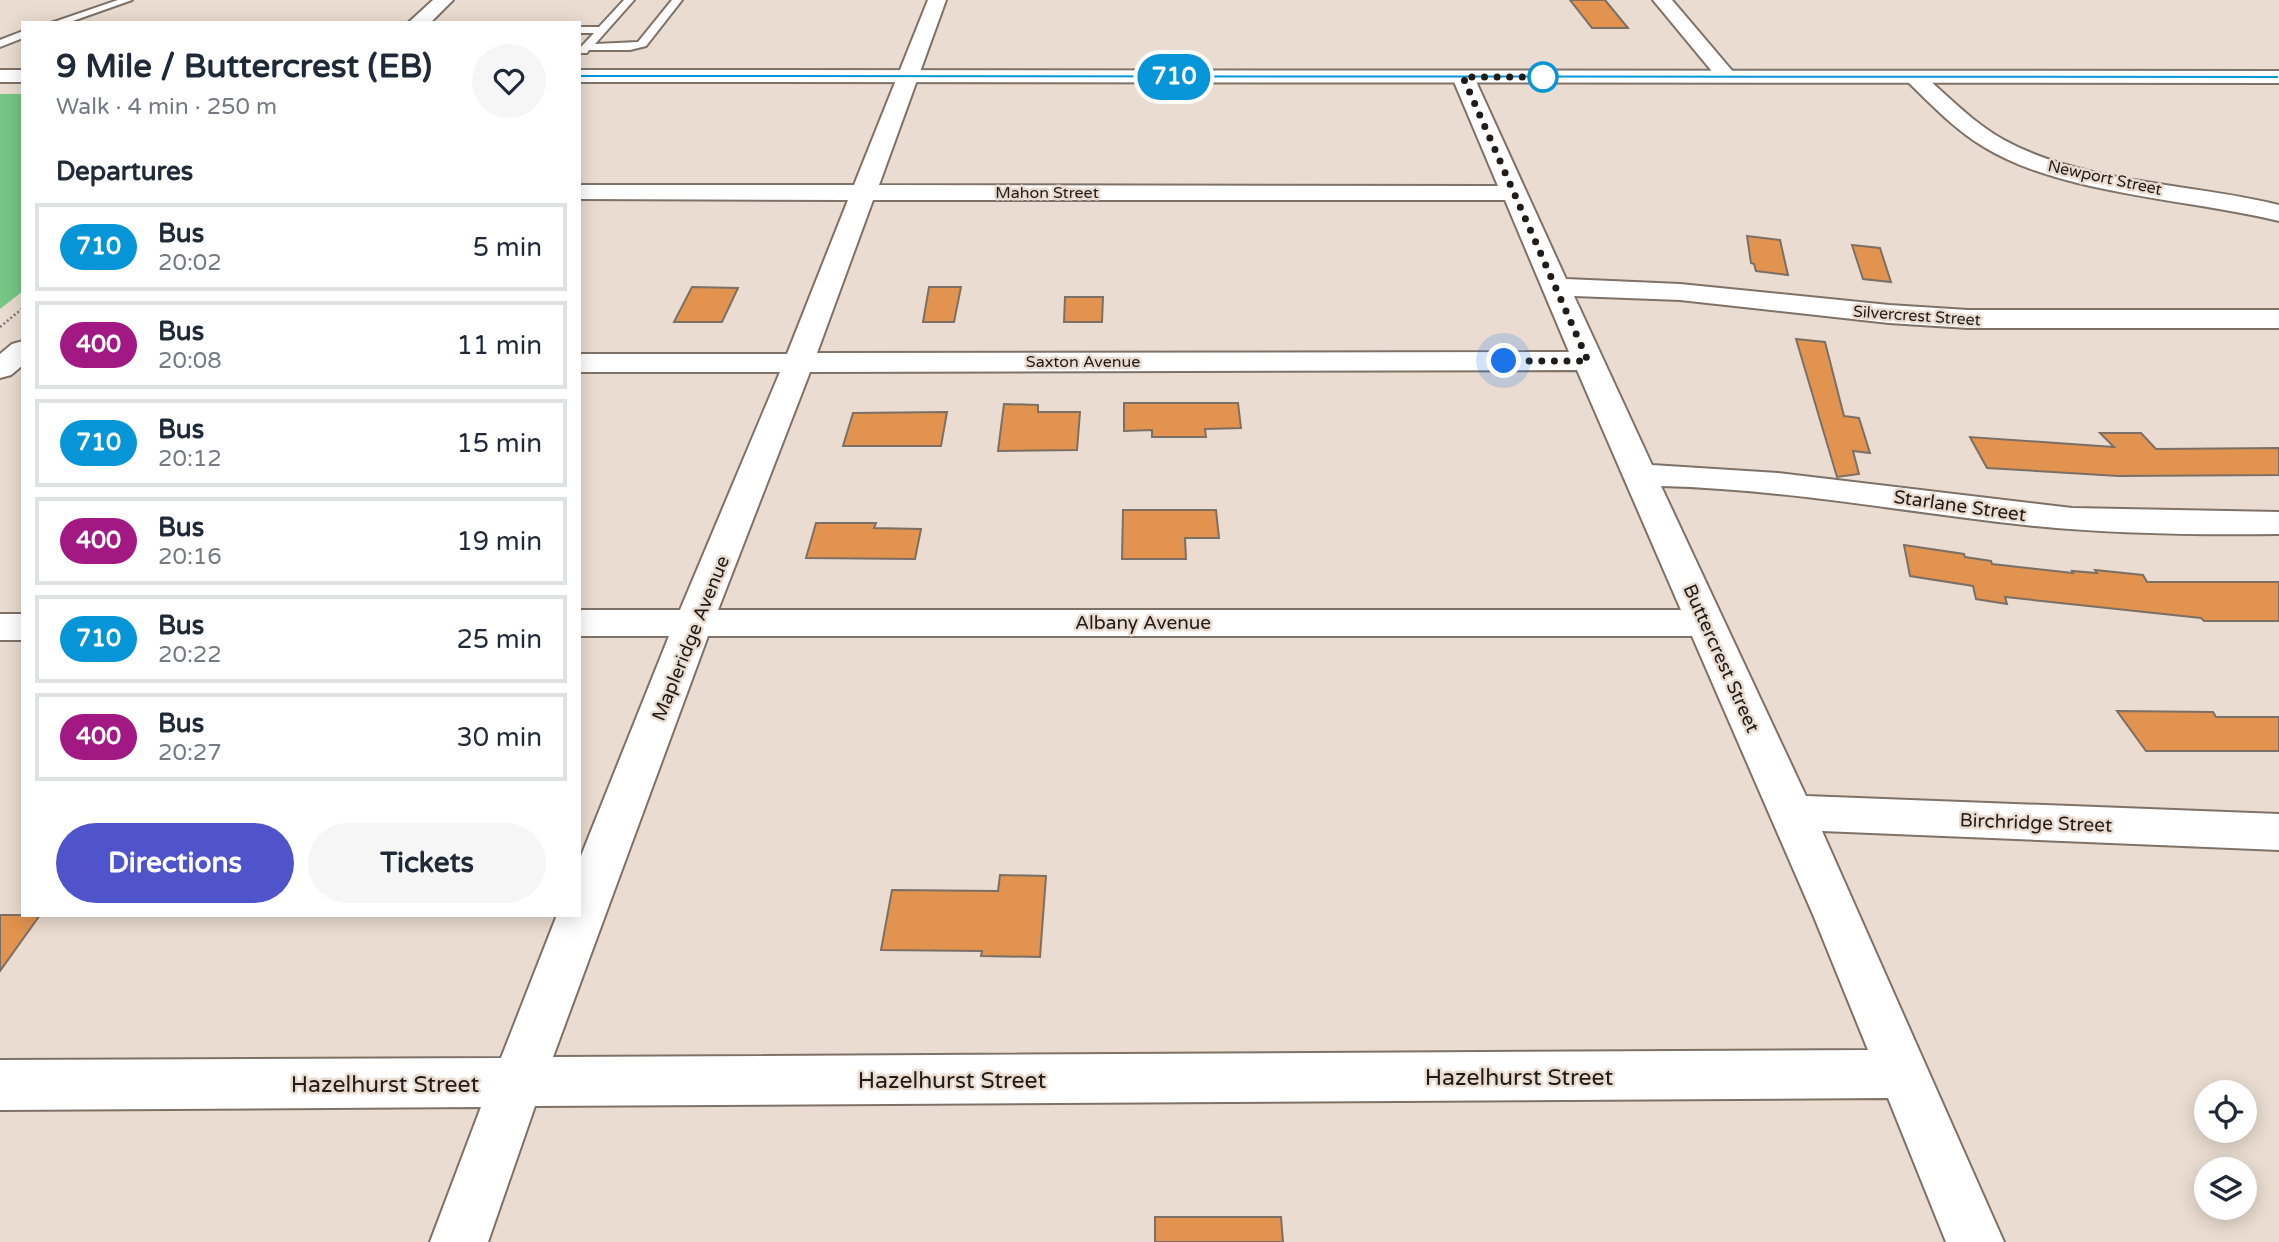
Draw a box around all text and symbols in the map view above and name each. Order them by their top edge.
button: heart [472,44,546,118]
text: 9 Mile / Buttercrest (EB) [56,47,432,86]
line badge: 710 [1134,54,1214,100]
text: 710 [1151,62,1197,91]
unlabelled marker [1528,62,1558,92]
text: Walk · 4 min · 250 m [56,93,277,121]
text: Departures [56,156,193,187]
street label: Newport Street [2046,156,2164,200]
street label: Mahon Street [995,183,1099,203]
text: Bus [158,218,204,249]
text: 710 [76,232,121,261]
text: 5 min [473,232,542,263]
text: 20:02 [158,249,222,277]
street label: Silvercrest Street [1852,302,1982,330]
text: Bus [158,316,204,347]
text: 400 [76,330,121,359]
text: 11 min [456,330,542,361]
your location [1486,343,1521,378]
text: 20:08 [158,347,222,375]
street label: Saxton Avenue [1026,352,1140,372]
text: Bus [158,414,204,445]
text: 710 [76,428,121,457]
text: 15 min [456,428,542,459]
text: 20:12 [158,445,222,473]
street label: Starlane Street [1892,486,2027,526]
text: Bus [158,512,204,543]
text: 400 [76,526,121,555]
text: 19 min [456,526,542,557]
text: 20:16 [158,543,222,571]
street label: Mapleridge Avenue [648,553,734,724]
street label: Buttercrest Street [1678,581,1764,736]
text: Bus [158,610,204,641]
street label: Albany Avenue [1075,612,1211,634]
text: 710 [76,624,121,653]
text: 25 min [456,624,542,655]
text: 20:22 [158,641,222,669]
text: Bus [158,708,204,739]
text: 400 [76,722,121,751]
text: 30 min [456,722,542,753]
text: 20:27 [158,739,222,767]
street label: Birchridge Street [1959,809,2113,837]
button: Directions [56,823,294,903]
button: Tickets [308,823,546,903]
street label: Hazelhurst Street [1425,1064,1614,1092]
street label: Hazelhurst Street [858,1067,1047,1095]
street label: Hazelhurst Street [291,1071,480,1099]
map controls [2194,1080,2257,1220]
button: locate [2194,1080,2257,1143]
button: layers [2194,1157,2257,1220]

